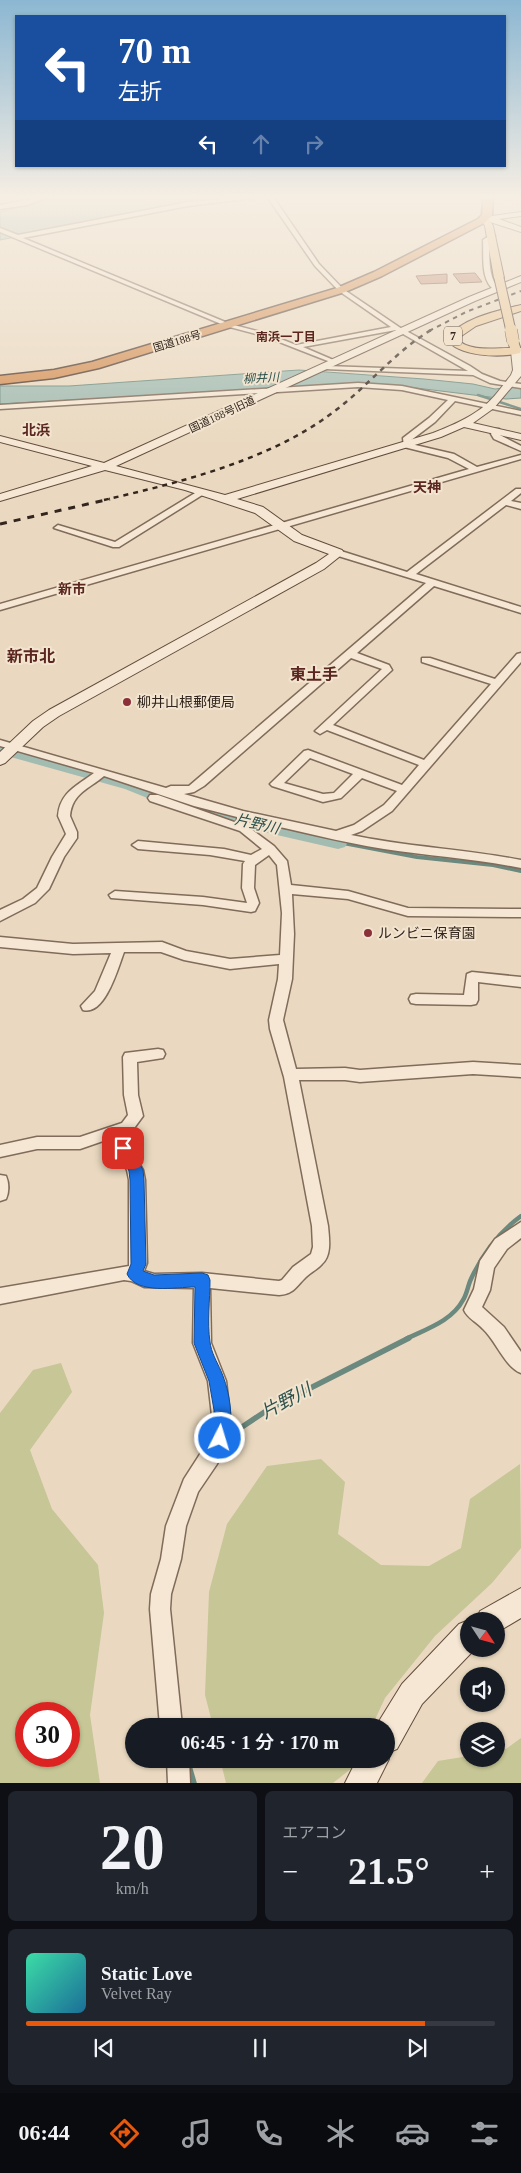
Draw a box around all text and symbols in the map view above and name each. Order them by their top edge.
text: 70 m [118,32,191,71]
icon: left [35,35,100,100]
text: 左折 [118,79,162,104]
icon: left [194,130,222,158]
icon: ahead [247,130,275,158]
icon: right [300,130,328,158]
road number: 7 [444,326,462,346]
street label: 国道188号 [152,328,202,354]
district label: 南浜一丁目 [256,330,316,344]
water label: 柳井川 [243,370,281,386]
street label: 国道188号旧道 [187,393,257,435]
district label: 北浜 [22,422,50,438]
district label: 天神 [413,479,441,495]
district label: 新市 [58,582,86,597]
district label: 新市北 [7,648,55,665]
district label: 東土手 [290,666,338,683]
place label: 柳井山根郵便局 [137,694,235,710]
marker: 柳井山根郵便局 [121,696,133,708]
water label: 片野川 [233,811,283,837]
place label: ルンビニ保育園 [378,926,476,941]
marker: ルンビニ保育園 [362,927,374,939]
pin [102,1127,144,1169]
icon: arrive [109,1134,137,1162]
water label: 片野川 [257,1379,316,1423]
position arrow [193,1411,245,1463]
north arrow [460,1612,505,1658]
map controls [460,1612,505,1767]
button: sound [460,1667,505,1712]
speed limit sign: 30 [15,1702,80,1767]
button: layers [460,1722,505,1767]
text: 06:45 · 1 分 · 170 m [181,1732,339,1753]
text: 20 [100,1811,165,1883]
text: エアコン [283,1824,347,1841]
text: 21.5° [348,1850,430,1892]
text: − [283,1856,298,1887]
text: + [479,1856,495,1887]
text: km/h [116,1880,149,1897]
text: Static Love [101,1963,192,1984]
text: Velvet Ray [101,1985,172,2002]
icon: previous [90,2034,118,2062]
icon: pause [246,2034,274,2062]
icon: next [403,2034,431,2062]
icon: directions [107,2116,142,2151]
icon: music [179,2116,214,2151]
icon: phone [251,2116,286,2151]
icon: climate [323,2116,358,2151]
icon: car [395,2116,430,2151]
icon: filters [467,2116,502,2151]
text: 06:44 [19,2120,70,2145]

